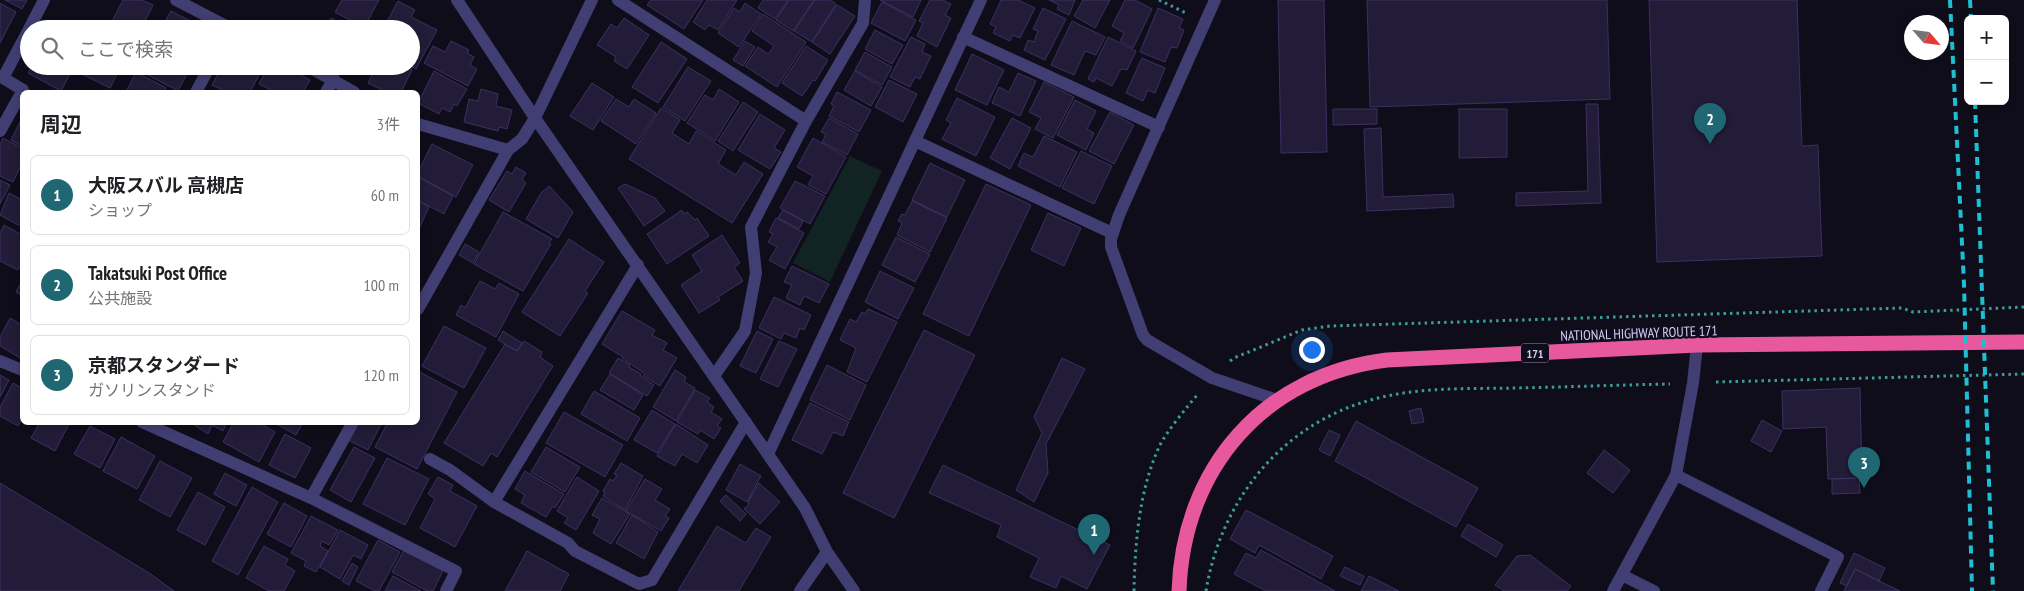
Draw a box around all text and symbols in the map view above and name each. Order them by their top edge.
north arrow [1904,15,1949,60]
map controls [1964,15,2009,105]
button: + [1964,15,2009,60]
search box [20,20,420,75]
icon: search [38,34,66,62]
text: ここで検索 [78,37,173,61]
button: − [1964,60,2009,105]
pin: 2 [1694,103,1726,144]
text: 周辺 [40,111,82,138]
text: 3件 [377,114,400,134]
text: 大阪スバル 高槻店 [88,173,244,197]
text: 1 [53,185,61,205]
text: 60 m [371,185,399,205]
text: ショップ [88,200,152,220]
text: Takatsuki Post Office [88,261,227,285]
text: 2 [53,275,61,295]
text: 100 m [364,275,399,295]
text: 公共施設 [88,288,152,308]
street label: NATIONAL HIGHWAY ROUTE 171 [1560,321,1718,345]
your location [1299,337,1325,363]
road number: 171 [1521,343,1549,362]
text: 京都スタンダード [88,353,240,377]
text: 3 [53,365,61,385]
text: 120 m [364,365,399,385]
text: ガソリンスタンド [88,380,216,400]
pin: 3 [1848,447,1880,488]
pin: 1 [1078,514,1110,555]

